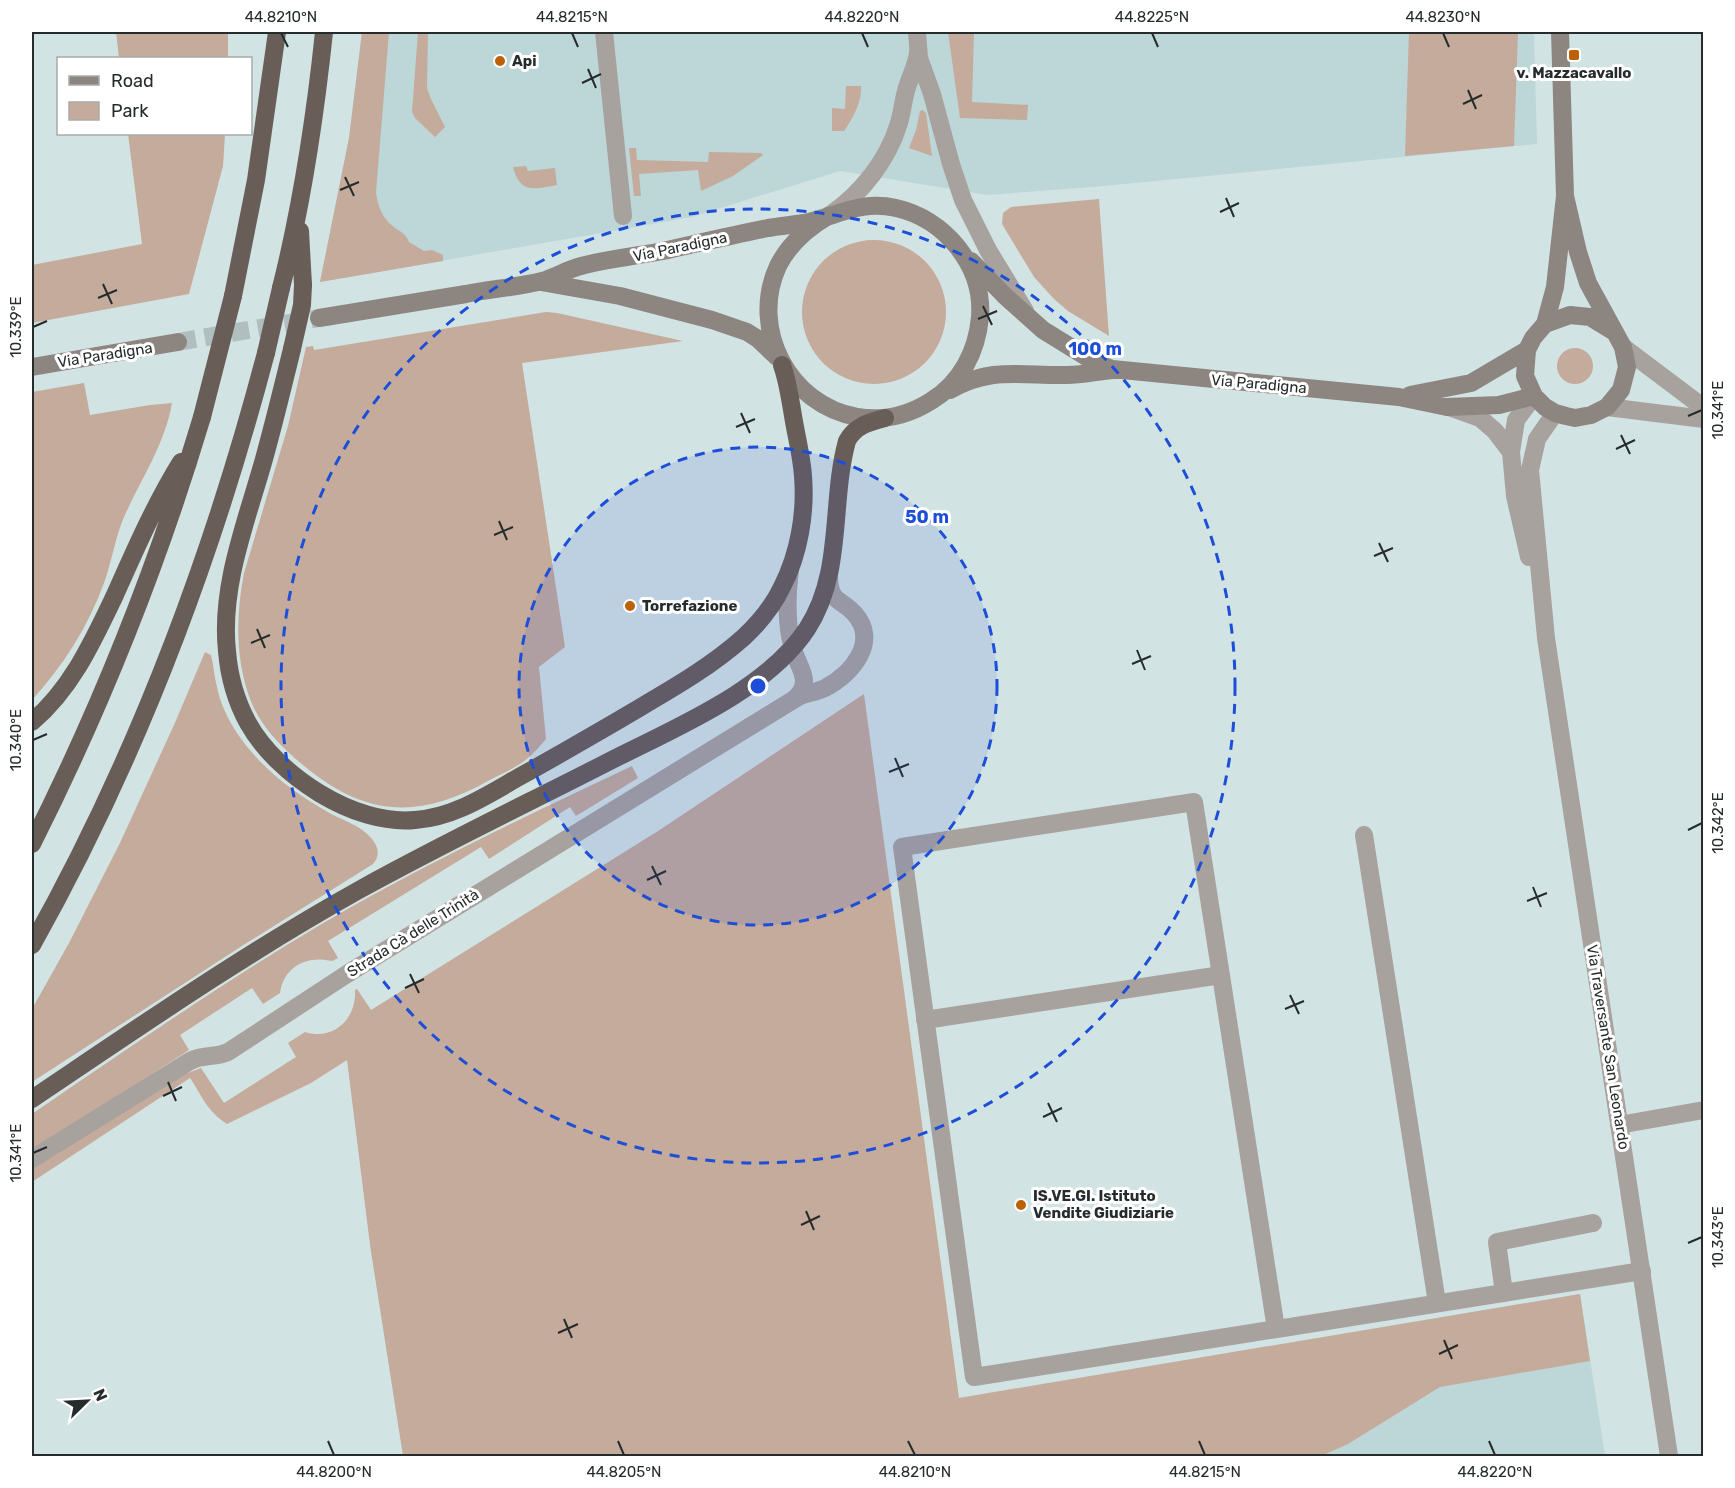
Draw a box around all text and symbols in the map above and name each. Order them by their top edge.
text: 44.8210°N [245,8,317,26]
text: 44.8215°N [536,8,608,26]
text: 44.8220°N [825,8,899,26]
text: 44.8225°N [1115,8,1189,26]
text: 44.8230°N [1405,8,1481,26]
marker: v. Mazzacavallo [1567,48,1581,62]
place label: Api [512,52,537,70]
marker: Api [493,54,507,68]
legend [57,57,252,135]
place label: v. Mazzacavallo [1516,64,1632,82]
text: Road [111,70,154,92]
text: Park [111,100,149,122]
street label: Via Paradigna [631,228,729,266]
text: 10.339°E [7,296,25,358]
text: 100 m [1068,338,1122,360]
street label: Via Paradigna [56,339,154,371]
street label: Via Paradigna [1210,371,1308,397]
text: 10.341°E [1709,381,1727,439]
text: 50 m [905,506,949,528]
place label: Torrefazione [642,597,737,615]
marker: Torrefazione [623,599,637,613]
centre of rings [748,676,768,696]
text: 10.340°E [7,709,25,771]
text: 10.342°E [1709,792,1727,854]
street label: Strada Cà delle Trinità [344,885,482,981]
street label: Via Traversante San Leonardo [1583,943,1633,1151]
text: 10.341°E [7,1124,25,1182]
place label: IS.VE.GI. Istituto Vendite Giudiziarie [1033,1187,1174,1222]
marker: IS.VE.GI. Istituto Vendite Giudiziarie [1014,1198,1028,1212]
text: 10.343°E [1709,1206,1727,1268]
north arrow [57,1371,117,1431]
text: N [89,1386,111,1404]
text: 44.8200°N [296,1463,372,1481]
text: 44.8205°N [586,1463,662,1481]
text: 44.8210°N [879,1463,951,1481]
text: 44.8215°N [1169,1463,1241,1481]
text: 44.8220°N [1458,1463,1532,1481]

